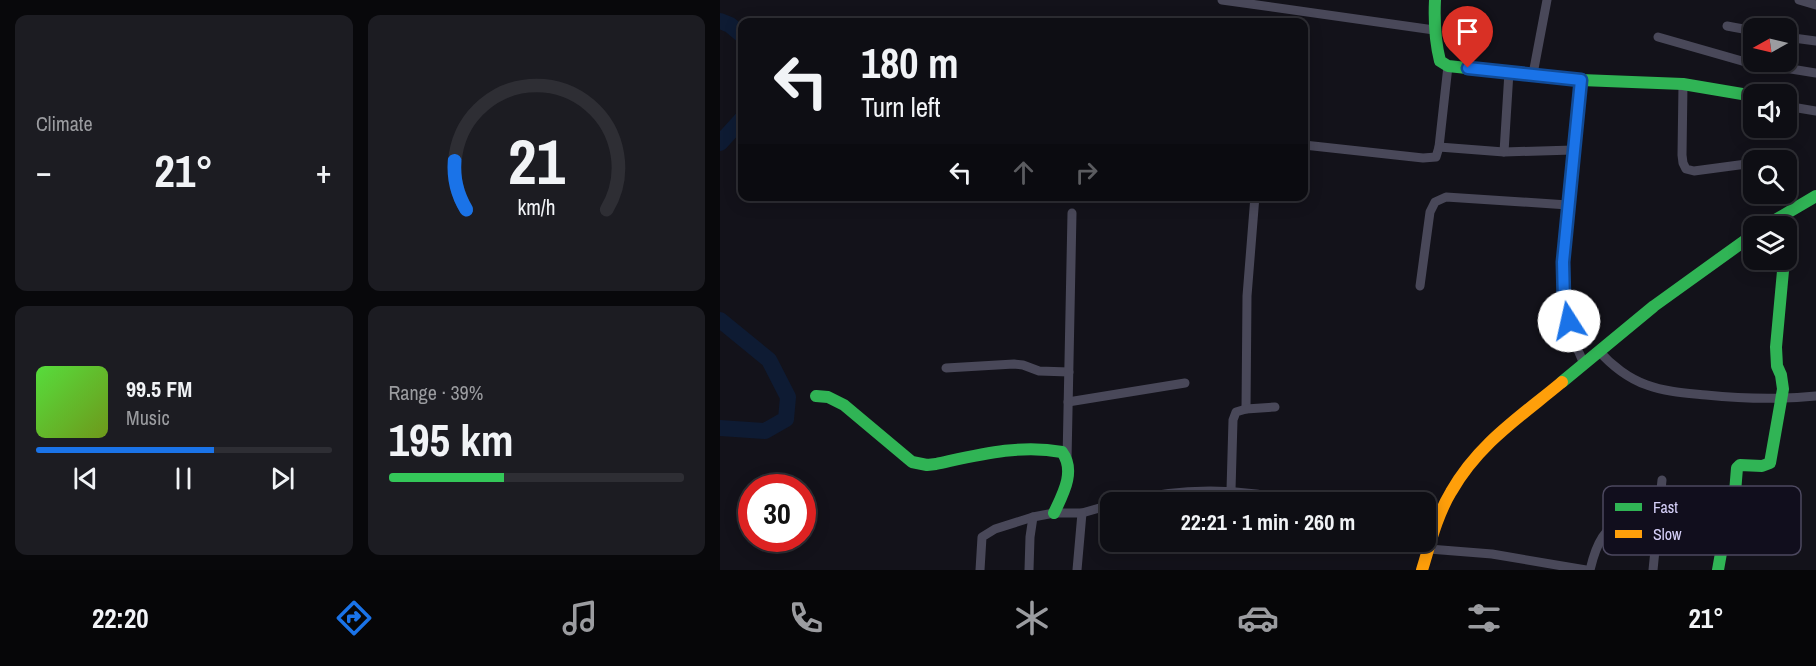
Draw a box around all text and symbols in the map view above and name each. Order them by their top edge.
pin [1442,6,1493,68]
icon: arrive [1451,15,1484,48]
north arrow [1743,18,1797,72]
map controls [1743,18,1797,270]
text: 180 m [861,35,959,91]
icon: left [762,42,840,120]
button: sound [1743,84,1797,138]
text: Turn left [861,89,940,125]
text: Climate [36,110,93,137]
text: 21 [508,119,565,203]
text: 21° [154,140,213,201]
text: − [36,149,52,193]
text: + [316,149,331,193]
button: search [1743,150,1797,204]
icon: left [944,156,977,189]
icon: ahead [1007,156,1040,189]
icon: right [1070,156,1103,189]
text: km/h [517,193,555,222]
button: layers [1743,216,1797,270]
position arrow [1537,289,1601,353]
text: 99.5 FM [126,374,192,404]
text: Range · 39% [389,379,483,406]
text: Music [126,404,170,431]
text: 195 km [389,409,514,470]
icon: previous [69,462,102,495]
icon: pause [167,462,200,495]
icon: next [266,462,299,495]
speed limit sign: 30 [738,474,816,552]
legend [1603,486,1801,555]
text: Fast [1653,496,1678,518]
text: 22:21 · 1 min · 260 m [1181,507,1355,537]
text: Slow [1653,523,1682,545]
icon: directions [333,597,375,639]
icon: music [559,597,601,639]
icon: phone [785,597,827,639]
icon: climate [1011,597,1053,639]
icon: car [1237,597,1279,639]
icon: filters [1463,597,1505,639]
text: 22:20 [92,600,149,636]
text: 21° [1689,600,1724,636]

